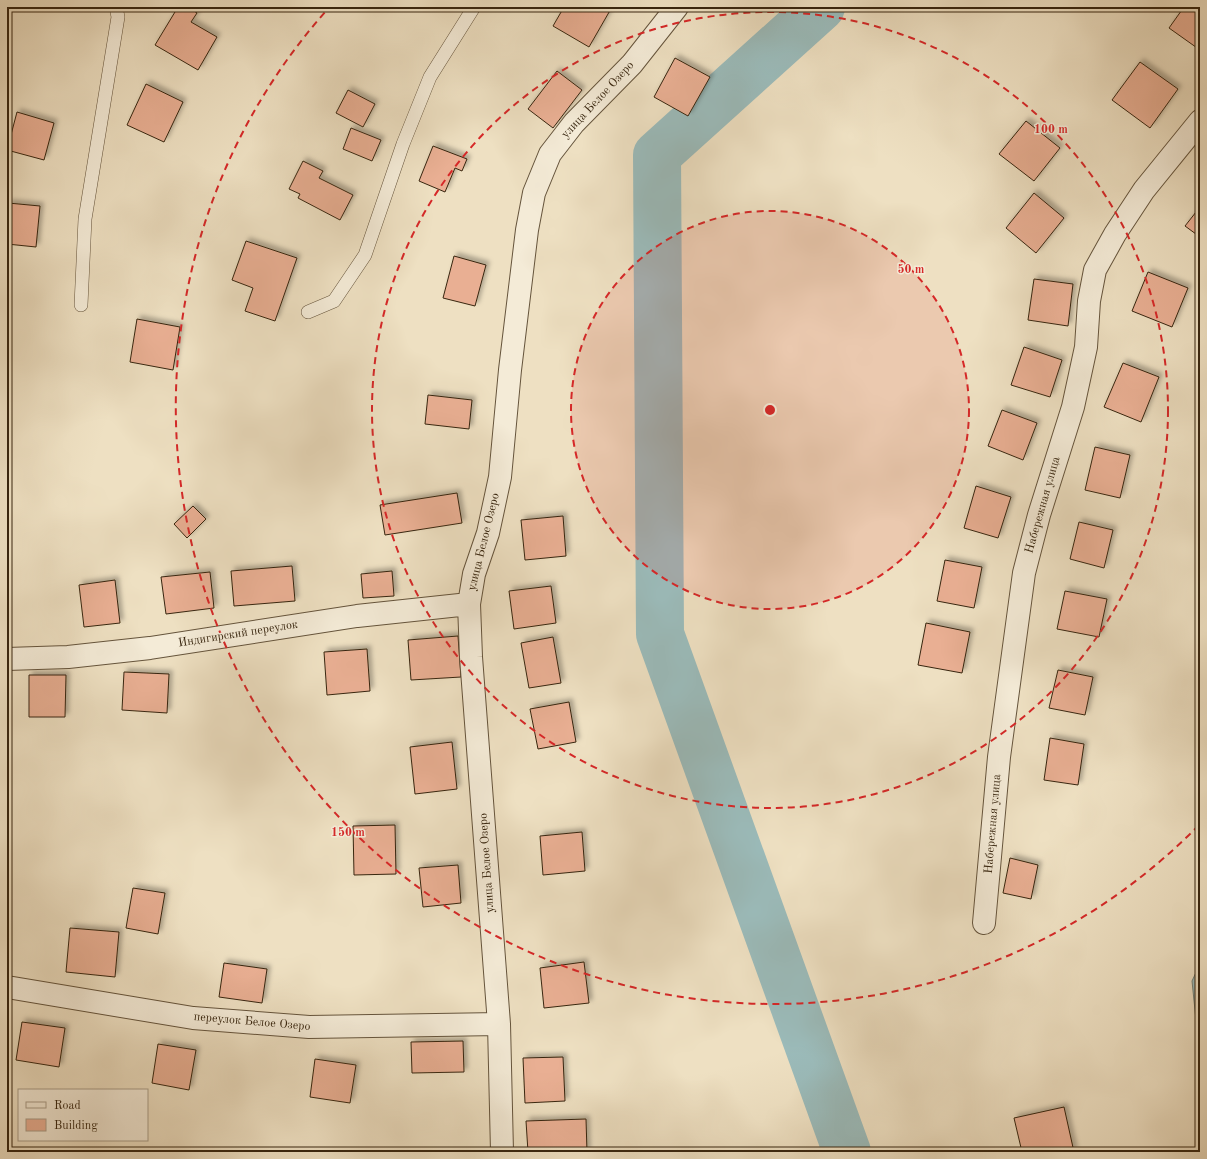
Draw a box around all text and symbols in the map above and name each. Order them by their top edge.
street label: улица Белое Озеро [559,59,637,141]
text: 100 m [1034,124,1068,136]
text: 50 m [898,263,925,276]
centre of rings [763,403,777,417]
street label: Набережная улица [1023,455,1063,555]
street label: улица Белое Озеро [466,492,502,592]
street label: Индигирский переулок [177,619,299,649]
street label: Набережная улица [983,774,1003,874]
street label: улица Белое Озеро [478,813,496,913]
text: 150 m [331,826,365,839]
street label: переулок Белое Озеро [193,1011,311,1033]
legend [18,1089,148,1141]
text: Road [54,1100,81,1112]
text: Building [54,1120,98,1132]

